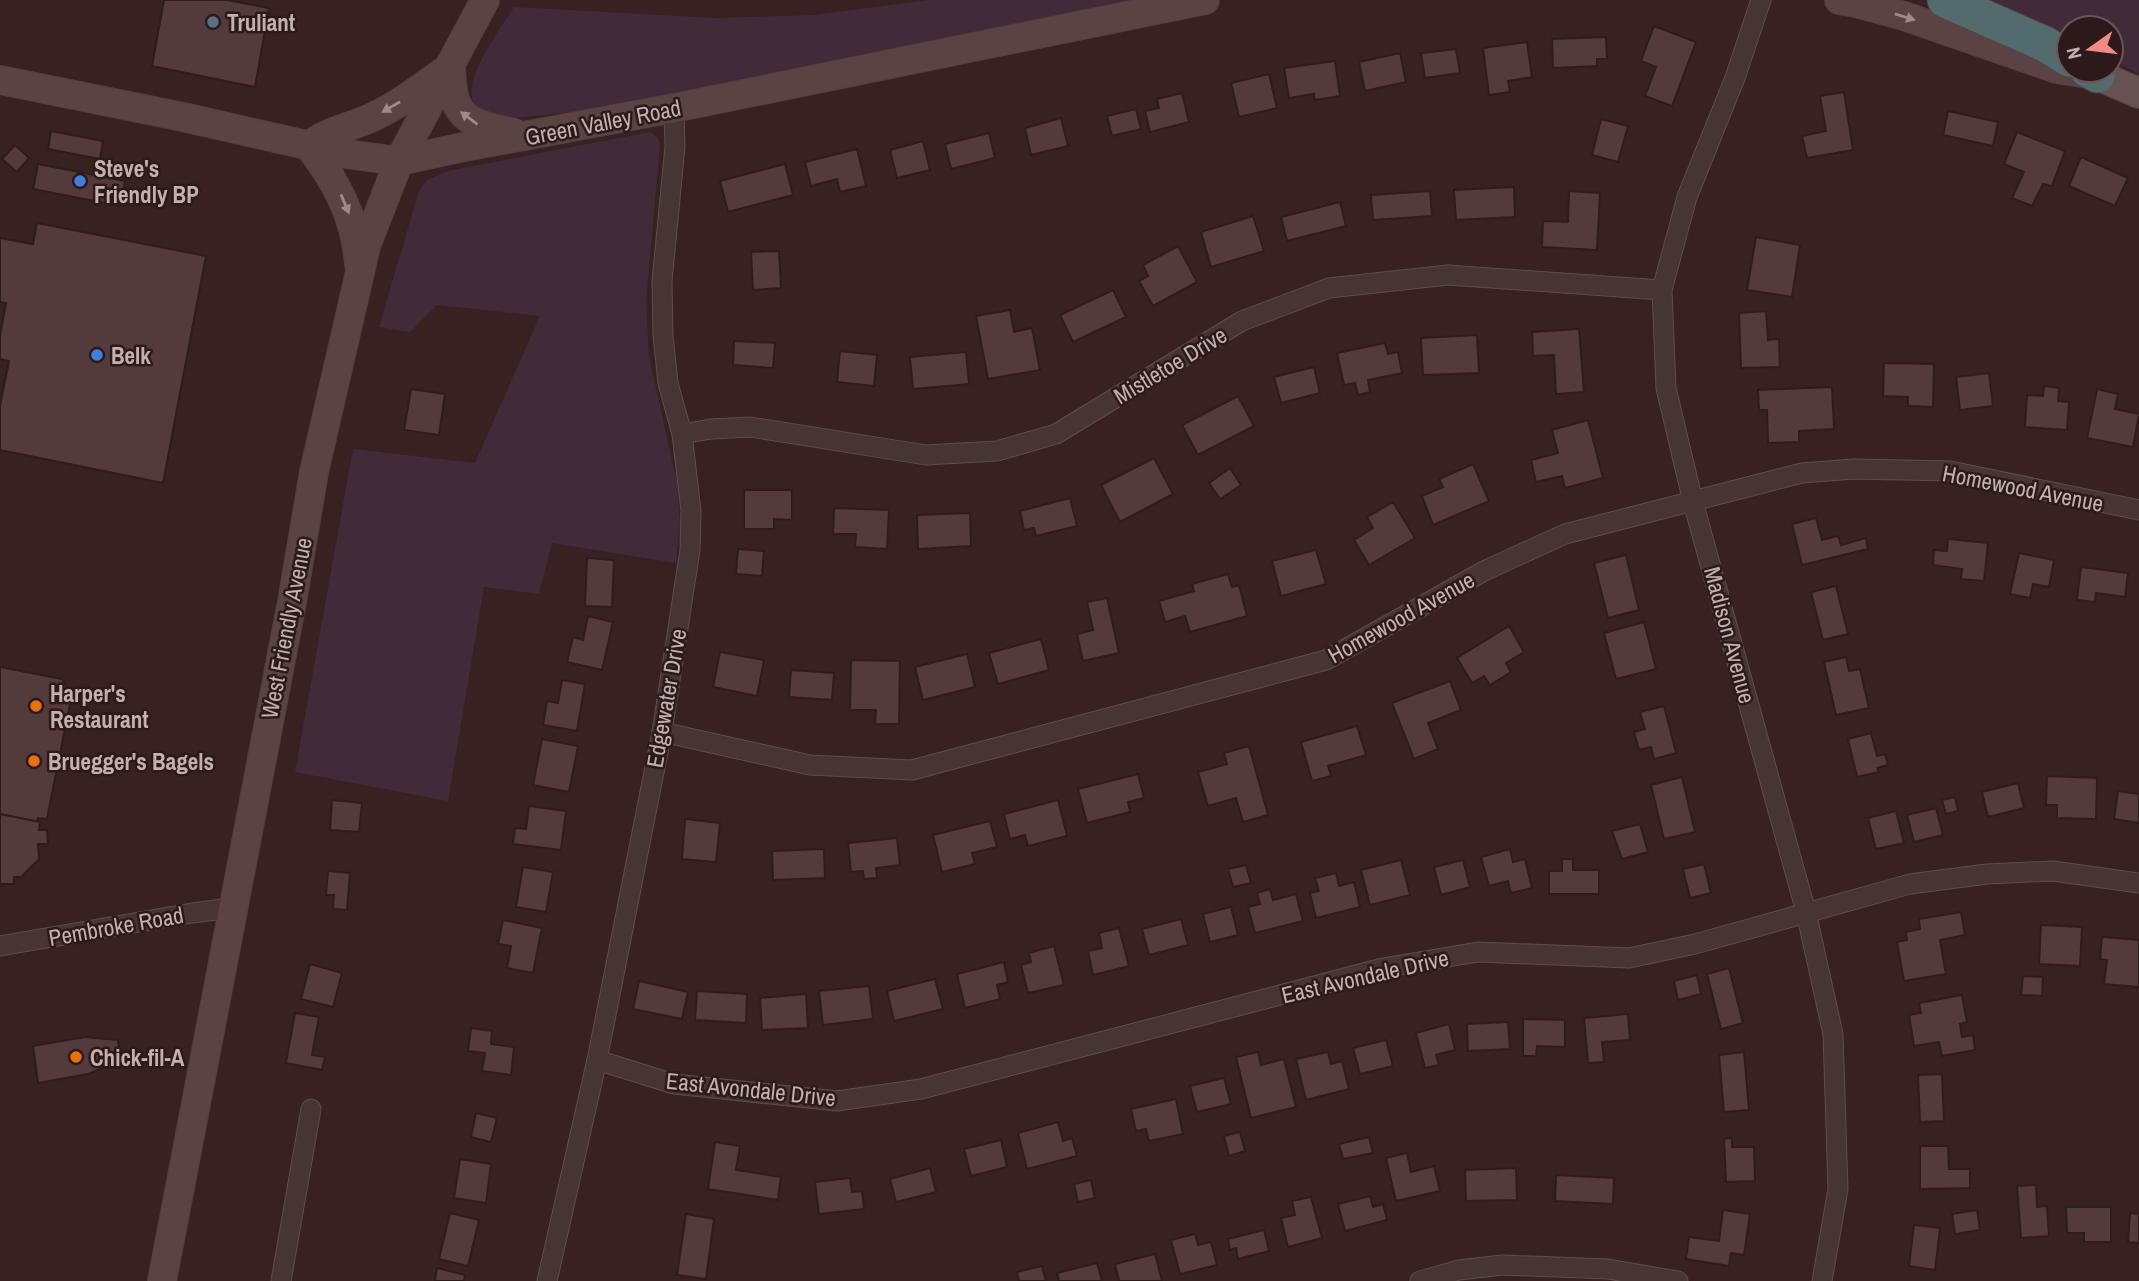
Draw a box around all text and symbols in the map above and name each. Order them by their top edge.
place label: Truliant [227,7,295,38]
one-way arrow [1895,12,1916,22]
marker: Truliant [205,14,221,30]
north arrow [2055,14,2125,84]
text: N [2060,45,2087,62]
street label: Green Valley Road [523,92,683,152]
one-way arrow [381,101,401,113]
one-way arrow [461,110,479,125]
place label: Steve's Friendly BP [94,153,199,210]
marker: Steve's Friendly BP [72,173,88,189]
one-way arrow [339,193,350,214]
street label: Mistletoe Drive [1108,319,1232,411]
place label: Belk [111,340,151,371]
marker: Belk [89,347,105,363]
street label: Homewood Avenue [1940,457,2106,519]
street label: West Friendly Avenue [253,535,319,721]
street label: Madison Avenue [1697,563,1763,707]
street label: Homewood Avenue [1322,564,1480,670]
street label: Edgewater Drive [639,626,693,770]
place label: Harper's Restaurant [50,678,149,735]
marker: Harper's Restaurant [28,698,44,714]
place label: Bruegger's Bagels [48,746,214,777]
marker: Bruegger's Bagels [26,753,42,769]
street label: Pembroke Road [46,899,186,953]
street label: East Avondale Drive [1278,942,1452,1010]
place label: Chick-fil-A [90,1042,185,1073]
marker: Chick-fil-A [68,1049,84,1065]
street label: East Avondale Drive [665,1065,837,1113]

